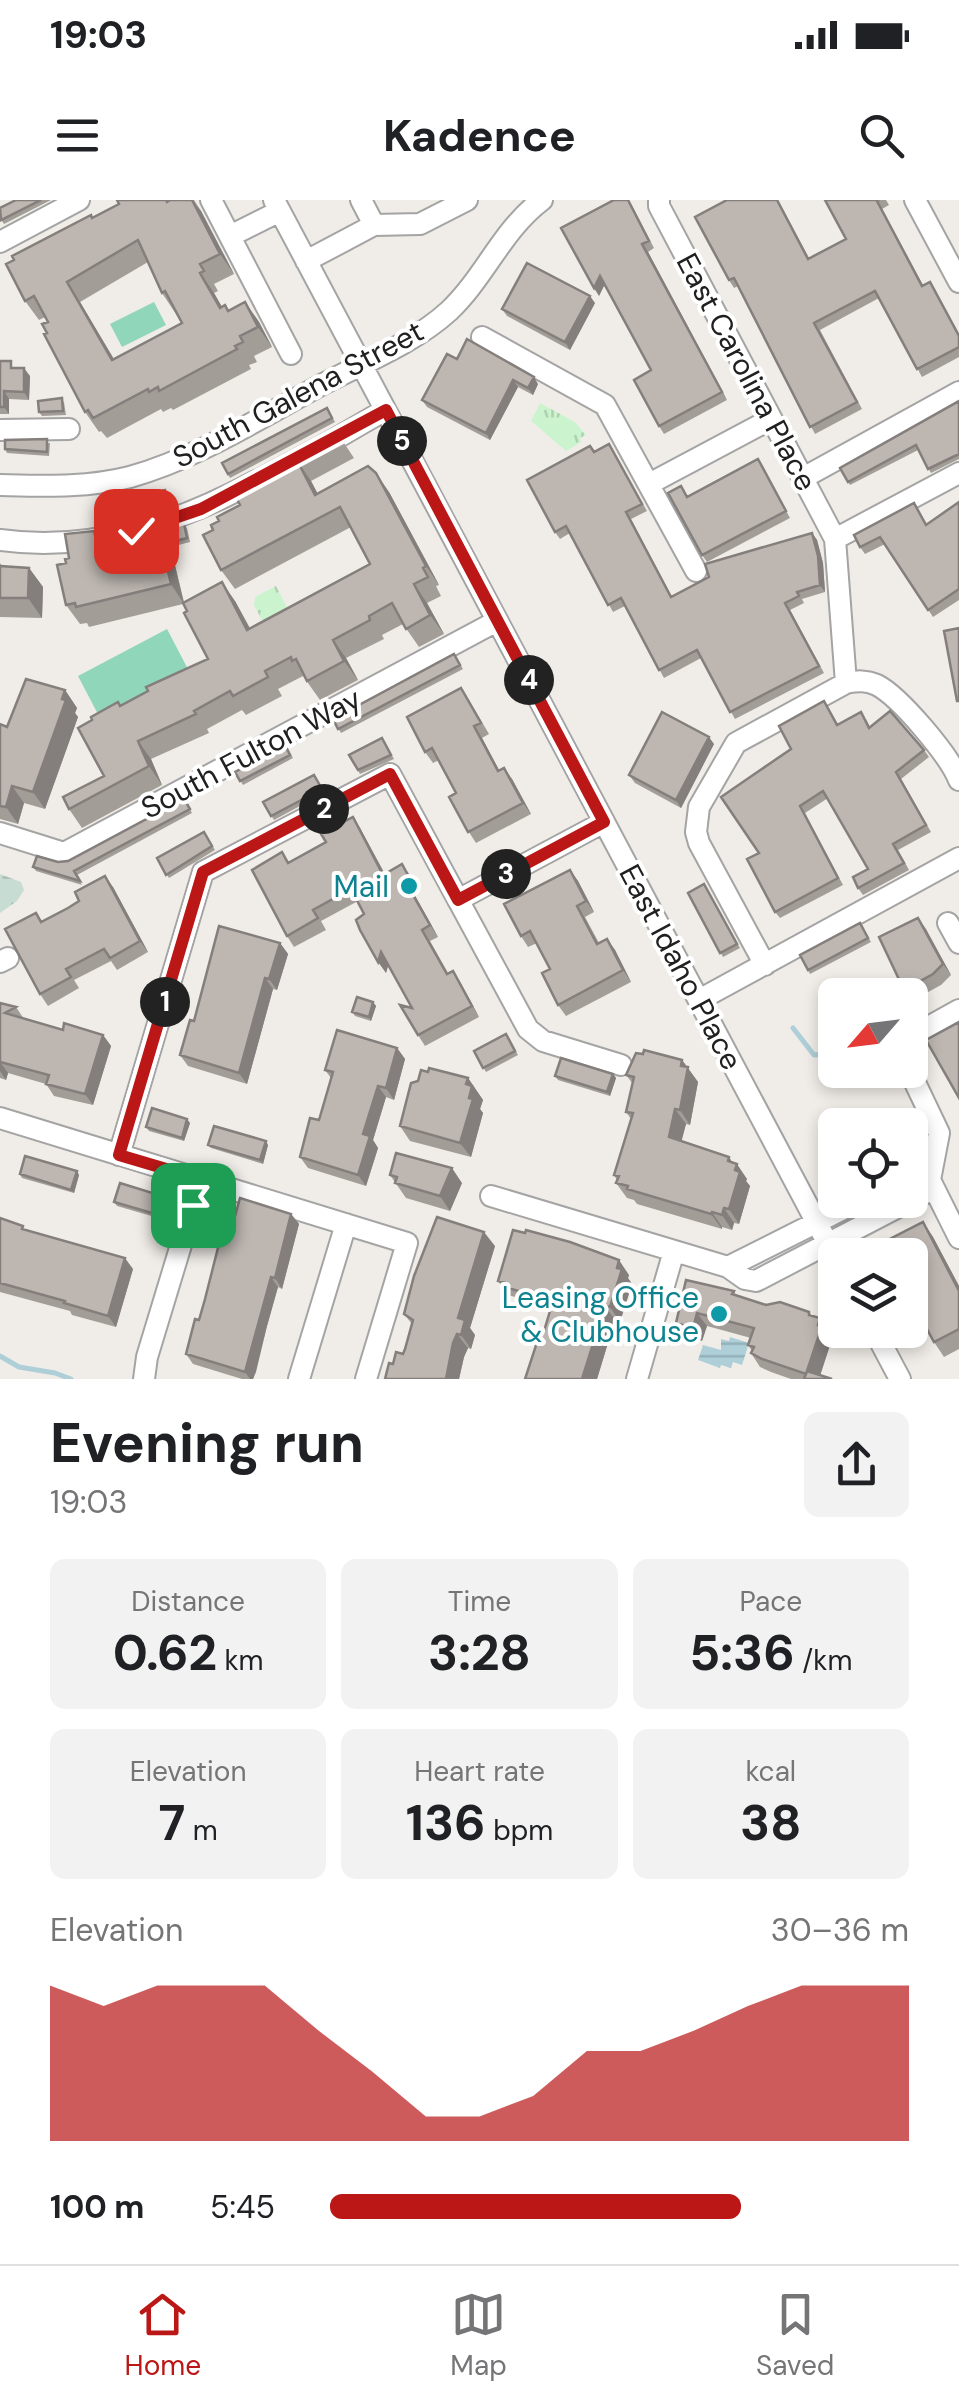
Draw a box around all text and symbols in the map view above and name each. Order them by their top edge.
text: 19:03 [50,10,147,60]
text: Kadence [383,106,576,165]
icon: menu [50,108,105,163]
icon: search [854,108,909,163]
street label: East Carolina Place [668,246,826,498]
street label: South Galena Street [166,311,430,477]
pin: 5 [377,416,427,466]
text: 5 [393,422,411,459]
pin [94,489,179,574]
icon: check [109,504,164,559]
pin: 4 [504,655,554,705]
text: 4 [520,661,538,698]
street label: South Fulton Way [134,678,368,827]
pin: 2 [299,784,349,834]
text: 2 [316,790,332,827]
pin: 3 [481,849,531,899]
text: 3 [498,855,514,892]
street label: East Idaho Place [610,858,752,1076]
place label: Mail [334,867,389,906]
marker: Mail [398,875,420,897]
pin: 1 [140,977,190,1027]
north arrow [818,978,928,1088]
map controls [818,978,928,1348]
text: 1 [160,983,170,1020]
button: locate [818,1108,928,1218]
pin [151,1163,236,1248]
icon: arrive [166,1178,221,1233]
button: layers [818,1238,928,1348]
place label: Leasing Office & Clubhouse [502,1278,699,1351]
marker: Leasing Office & Clubhouse [708,1303,730,1325]
text: Evening run [50,1407,364,1479]
button: share [804,1412,909,1517]
text: 19:03 [50,1481,127,1523]
text: Distance [131,1583,245,1620]
text: Time [448,1583,511,1620]
text: Pace [739,1583,802,1620]
text: 0.62 [113,1620,217,1686]
text: 3:28 [428,1620,531,1686]
text: 5:36 [689,1620,795,1686]
text: km [217,1642,264,1679]
text: /km [795,1642,852,1679]
text: Elevation [130,1753,247,1790]
text: Heart rate [414,1753,545,1790]
text: kcal [746,1753,796,1790]
text: 7 [159,1790,185,1856]
text: 136 [406,1790,486,1856]
text: 38 [740,1790,802,1856]
text: m [185,1812,218,1849]
text: bpm [486,1812,553,1849]
text: Elevation [50,1909,183,1951]
text: 30–36 m [771,1909,909,1951]
text: 100 m [50,2186,144,2228]
text: 5:45 [210,2186,275,2228]
tab: Home [125,2287,201,2384]
tab: Map [450,2287,507,2384]
tab: Saved [756,2287,834,2384]

